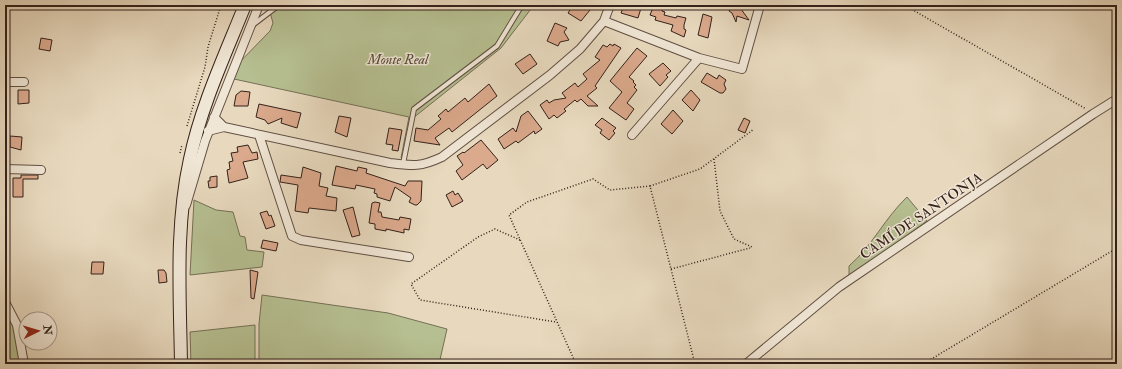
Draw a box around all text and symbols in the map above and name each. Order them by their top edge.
park label: Monte Real [367,51,430,68]
street label: CAMÍ DE SANTONJA [857,169,985,263]
north arrow [18,311,58,351]
text: N [40,324,54,337]

